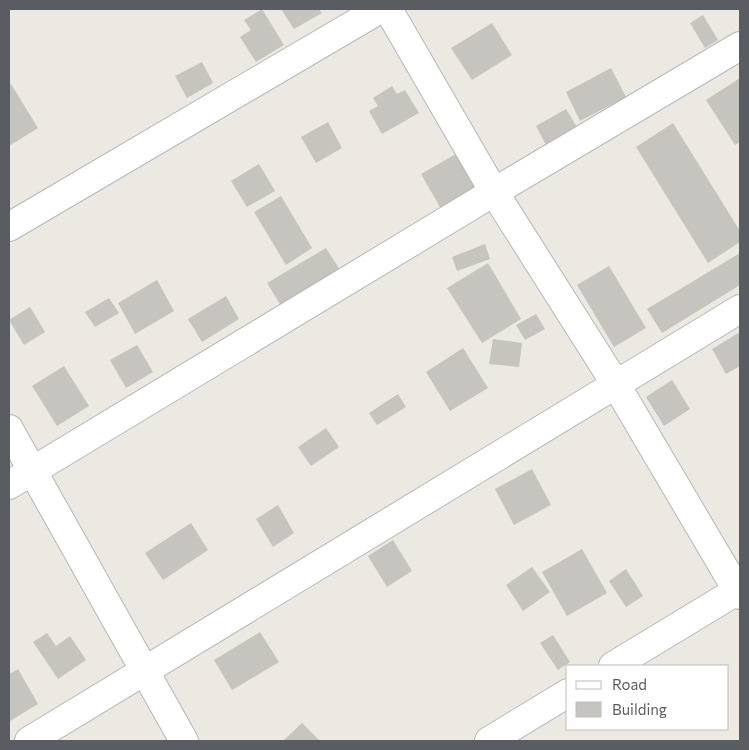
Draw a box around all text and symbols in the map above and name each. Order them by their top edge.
legend [566,665,729,730]
text: Road [612,675,647,693]
text: Building [612,700,667,718]

